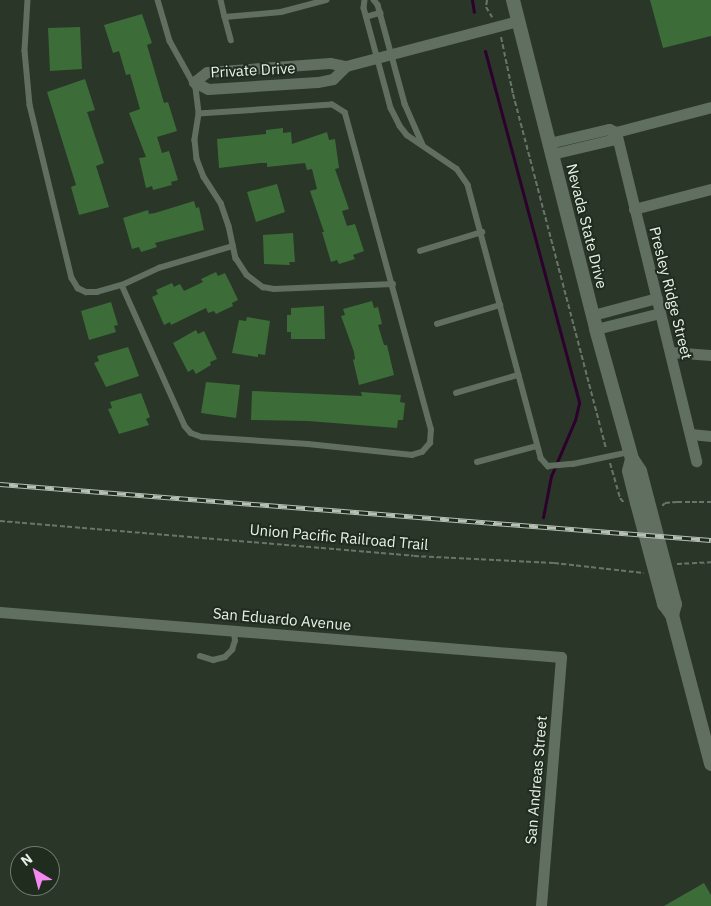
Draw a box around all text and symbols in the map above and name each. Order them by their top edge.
street label: Private Drive [210,59,296,81]
street label: Nevada State Drive [563,162,611,290]
street label: Presley Ridge Street [646,225,696,361]
street label: Union Pacific Railroad Trail [249,520,429,554]
street label: San Eduardo Avenue [212,604,352,634]
street label: San Andreas Street [521,715,551,845]
north arrow [10,846,60,896]
text: N [17,850,36,870]

